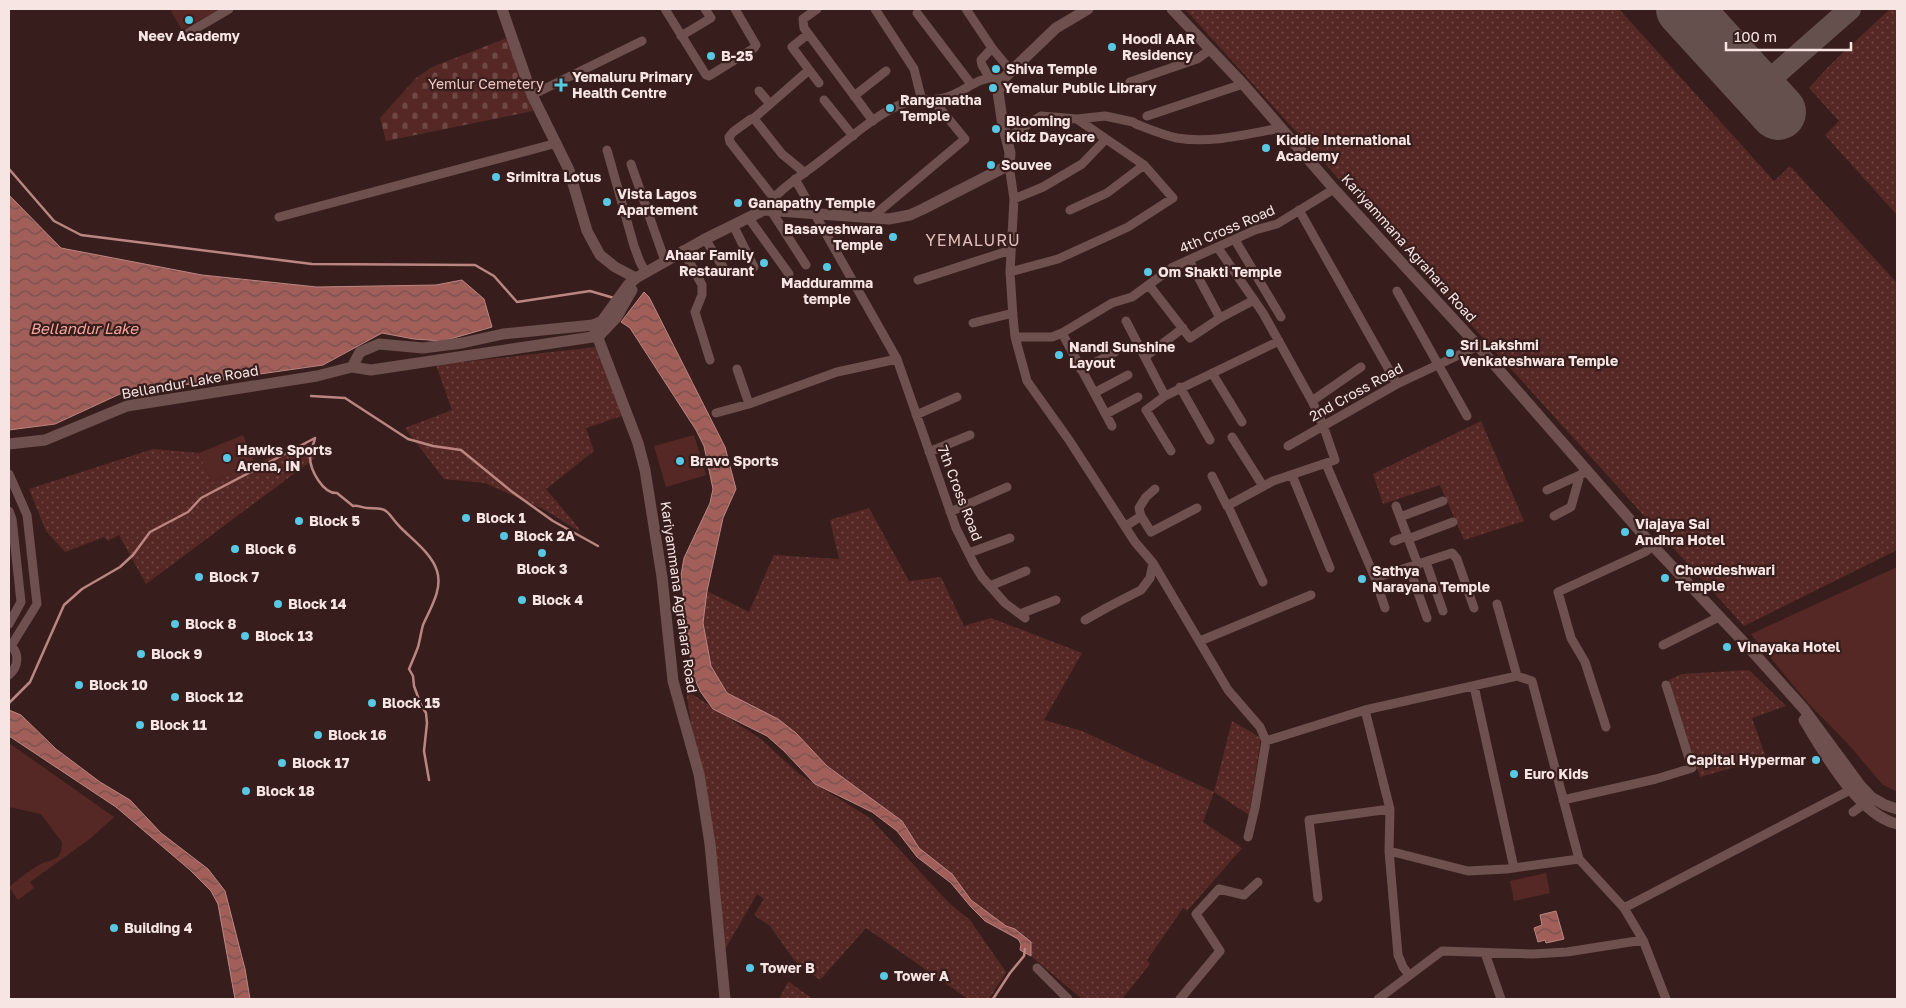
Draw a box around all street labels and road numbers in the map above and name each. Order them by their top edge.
street label: Kariyammana Agrahara Road [1338,170,1480,325]
street label: 4th Cross Road [1176,201,1277,256]
street label: 2nd Cross Road [1306,359,1406,424]
street label: Bellandur Lake Road [120,361,260,402]
street label: 7th Cross Road [934,443,987,543]
street label: Kariyammana Agrahara Road [658,500,701,694]

